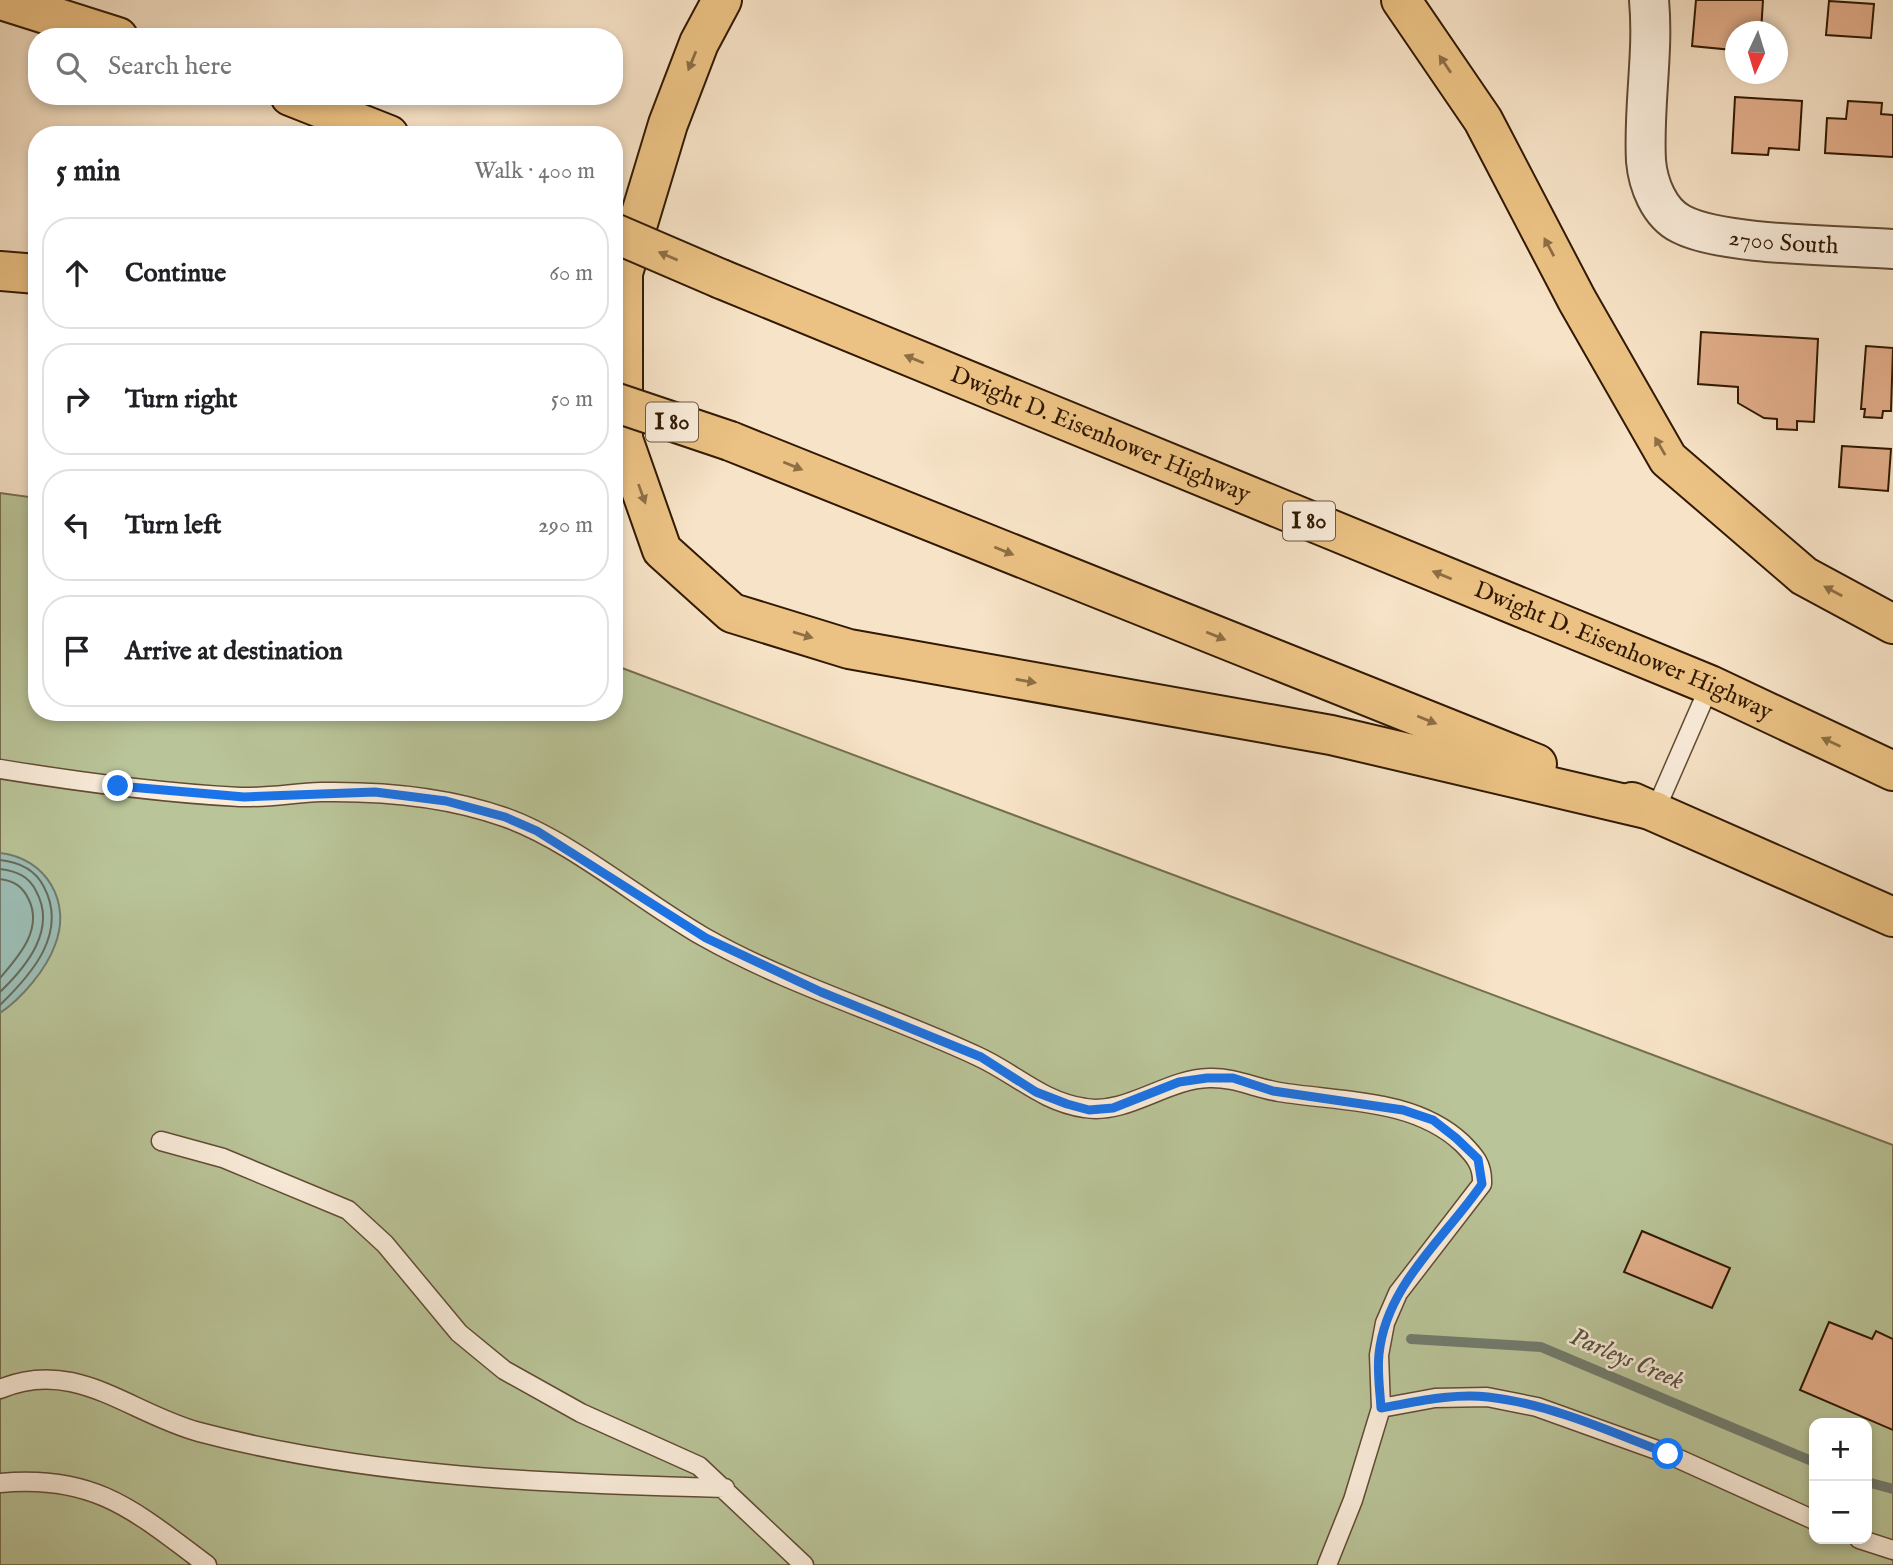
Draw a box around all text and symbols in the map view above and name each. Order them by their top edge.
north arrow [1725,21,1788,84]
search box [28,28,623,105]
icon: search [52,48,90,86]
text: Search here [108,50,232,83]
one-way arrow [686,51,697,72]
one-way arrow [1438,54,1451,74]
text: 5 min [56,153,121,191]
text: Walk · 400 m [474,157,595,186]
street label: 2700 South [1727,222,1839,262]
one-way arrow [1544,237,1555,257]
one-way arrow [657,250,678,261]
icon: ahead [58,254,96,292]
text: Continue [125,257,226,290]
text: 60 m [549,259,593,288]
one-way arrow [903,353,924,364]
street label: Dwight D. Eisenhower Highway [946,359,1255,510]
icon: right [58,380,96,418]
text: Turn right [125,383,238,416]
text: 50 m [551,385,593,414]
road number: I 80 [646,402,698,442]
one-way arrow [1654,436,1667,455]
one-way arrow [783,461,804,472]
one-way arrow [637,484,648,505]
road number: I 80 [1283,502,1335,540]
icon: left [58,506,96,544]
text: Turn left [125,509,222,542]
text: 290 m [538,511,593,540]
one-way arrow [994,546,1015,557]
one-way arrow [1431,570,1452,581]
street label: Dwight D. Eisenhower Highway [1469,574,1778,728]
one-way arrow [1823,586,1843,597]
one-way arrow [793,630,814,640]
one-way arrow [1205,630,1226,641]
icon: arrive [58,632,96,670]
text: Arrive at destination [125,635,343,668]
one-way arrow [1015,676,1037,687]
one-way arrow [1416,715,1437,726]
one-way arrow [1821,736,1841,748]
route end [102,770,133,801]
water label: Parleys Creek [1565,1320,1690,1398]
map controls [1809,1418,1872,1544]
button: + [1809,1418,1872,1481]
route start [1652,1438,1683,1469]
button: − [1809,1481,1872,1544]

